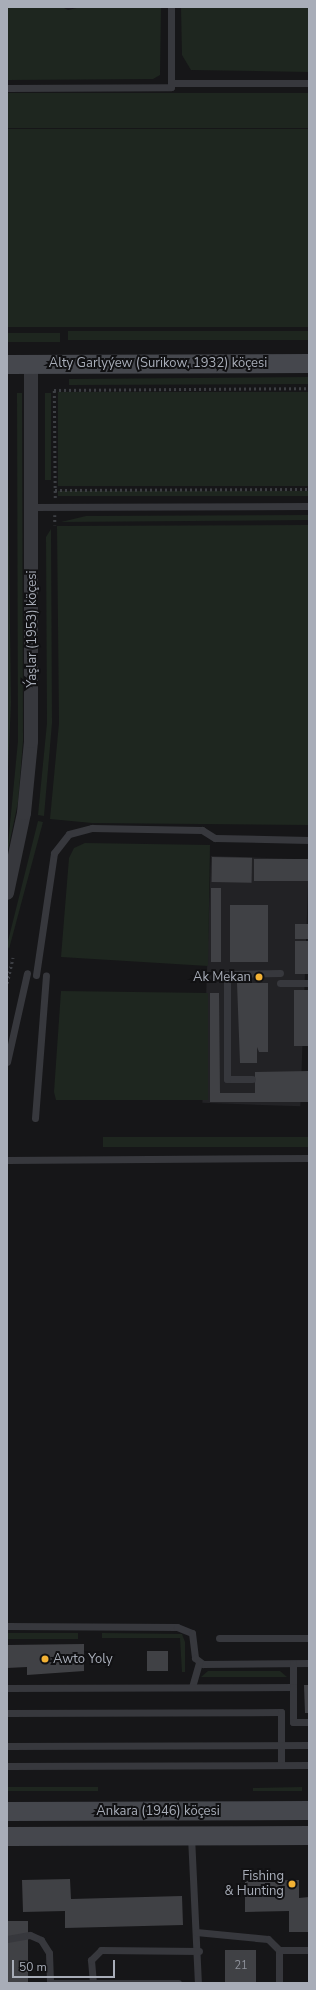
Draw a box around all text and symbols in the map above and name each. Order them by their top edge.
street label: Alty Garlyýew (Surikow, 1932) köçesi [49,355,267,371]
street label: Ýaşlar (1953) köçesi [24,570,40,688]
place label: Ak Mekan [193,969,251,985]
marker: Ak Mekan [254,972,264,982]
place label: Awto Yoly [53,1651,113,1667]
marker: Awto Yoly [40,1654,50,1664]
street label: Ankara (1946) köçesi [96,1803,220,1819]
place label: Fishing & Hunting [225,1869,284,1900]
marker: Fishing & Hunting [287,1879,297,1889]
scale bar [14,1952,117,1978]
text: 50 m [19,1959,47,1975]
house number: 21 [234,1959,248,1973]

